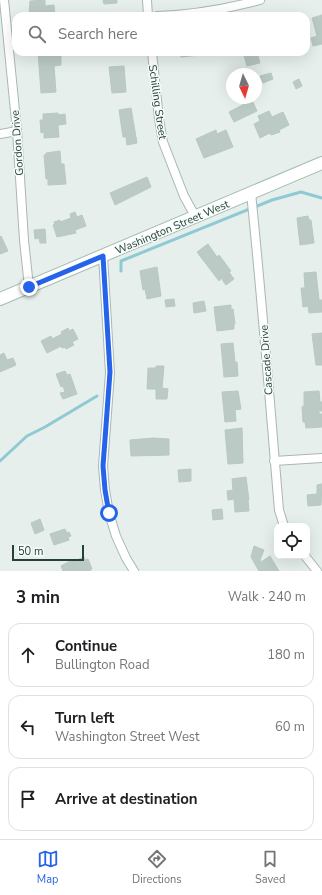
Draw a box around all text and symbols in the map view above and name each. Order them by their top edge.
search box [12,12,310,56]
icon: search [26,23,48,45]
text: Search here [58,24,138,44]
street label: Schilling Street [145,64,170,141]
north arrow [226,68,262,104]
street label: Gordon Drive [8,110,27,176]
street label: Washington Street West [113,197,232,258]
route end [20,278,38,296]
street label: Cascade Drive [257,324,276,396]
route start [100,504,118,522]
map controls [274,523,310,559]
button: locate [274,523,310,559]
scale bar [12,543,84,562]
text: 50 m [18,544,43,559]
text: 3 min [16,586,60,609]
text: Walk · 240 m [228,588,306,606]
text: Continue [55,636,117,656]
icon: ahead [17,644,39,666]
text: 180 m [267,646,305,664]
text: Bullington Road [55,656,149,674]
text: Turn left [55,708,114,728]
icon: left [17,716,39,738]
text: 60 m [275,718,305,736]
text: Washington Street West [55,728,200,746]
icon: arrive [17,788,39,810]
text: Arrive at destination [55,789,198,809]
tab: Map [37,848,59,887]
tab: Directions [132,848,182,887]
tab: Saved [255,848,285,887]

